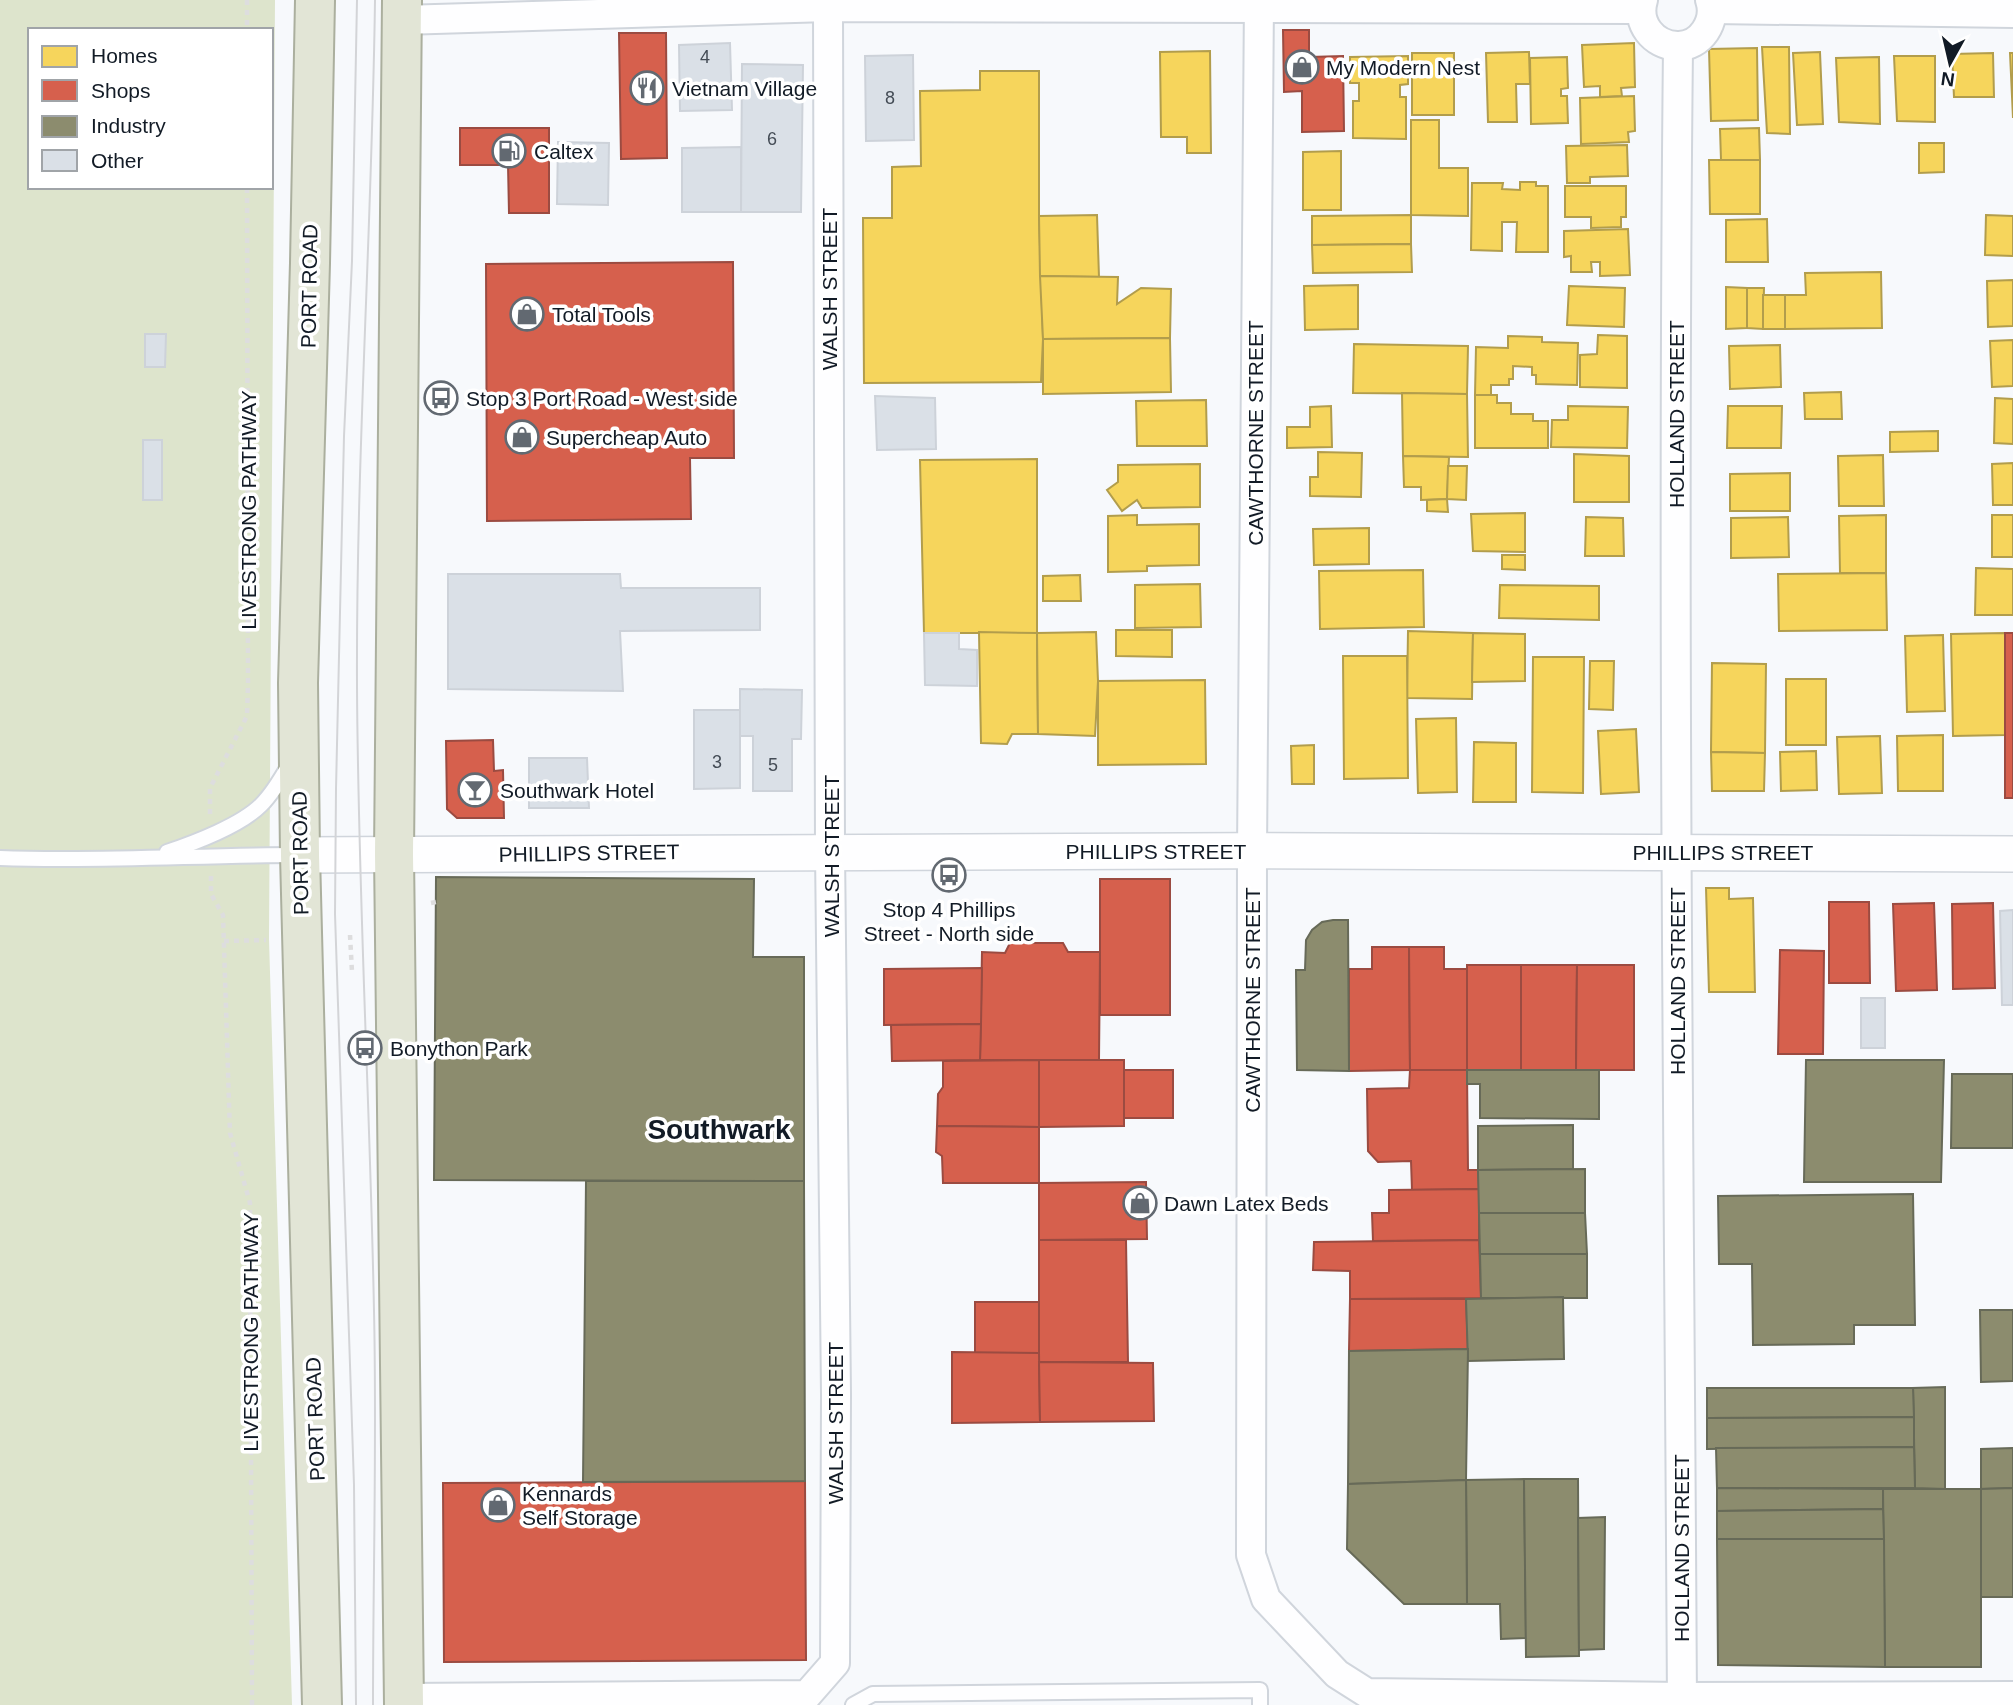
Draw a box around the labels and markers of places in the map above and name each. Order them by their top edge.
shop icon: My Modern Nest [1283,48,1321,86]
place label: My Modern Nest [1326,56,1480,79]
restaurant icon: Vietnam Village [628,69,666,107]
place label: Vietnam Village [672,77,817,100]
fuel station icon: Caltex [490,132,528,170]
place label: Caltex [534,140,594,163]
shop icon: Total Tools [508,295,546,333]
place label: Total Tools [552,303,651,326]
bus stop icon: Stop 3 Port Road - West side [422,379,460,417]
place label: Stop 3 Port Road - West side [466,387,738,410]
shop icon: Supercheap Auto [503,418,541,456]
place label: Supercheap Auto [546,426,707,449]
bar icon: Southwark Hotel [456,771,494,809]
place label: Southwark Hotel [500,779,654,802]
bus stop icon: Stop 4 Phillips Street - North side [930,856,968,894]
place label: Stop 4 Phillips Street - North side [864,898,1034,945]
bus stop icon: Bonython Park [346,1029,384,1067]
place label: Bonython Park [390,1037,528,1060]
shop icon: Dawn Latex Beds [1121,1184,1159,1222]
place label: Dawn Latex Beds [1164,1192,1329,1215]
place label: Kennards Self Storage [522,1482,638,1529]
shop icon: Kennards Self Storage [479,1486,517,1524]

